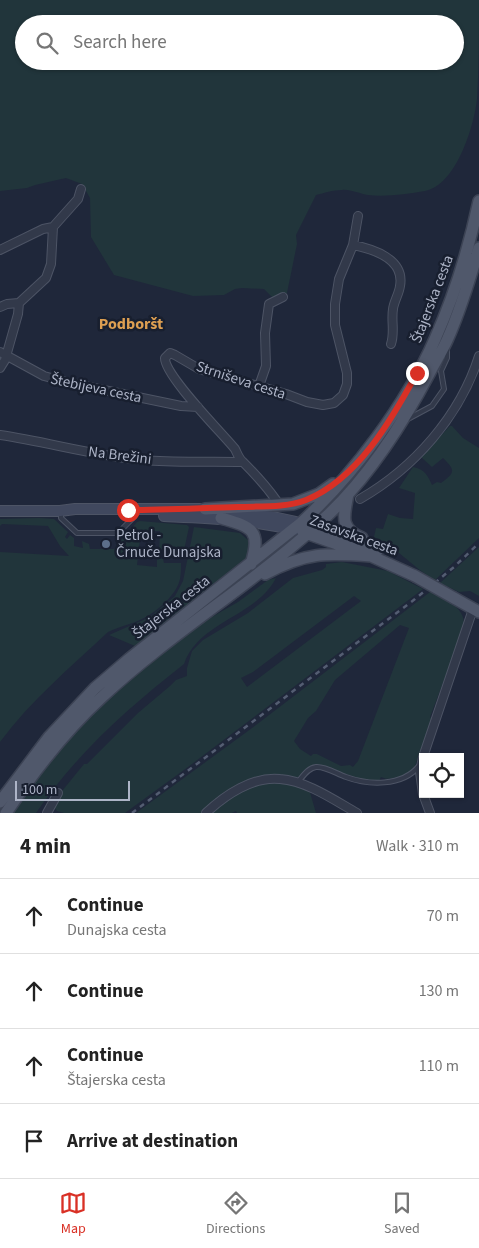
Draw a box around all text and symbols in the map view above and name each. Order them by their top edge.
search box [15,15,464,70]
icon: search [33,29,61,57]
text: Search here [73,29,167,56]
street label: Štajerska cesta [406,252,459,346]
district label: Podboršt [99,313,163,335]
street label: Strniševa cesta [193,356,288,405]
route end [406,362,429,385]
street label: Štebijeva cesta [48,369,143,408]
street label: Na Brežini [87,441,153,470]
route start [117,499,140,522]
street label: Zasavska cesta [307,510,401,561]
place label: Petrol - Črnuče Dunajska [116,525,221,563]
marker: Petrol - Črnuče Dunajska [100,538,112,550]
street label: Štajerska cesta [128,571,214,644]
map controls [419,753,464,798]
button: locate [419,753,464,798]
scale bar [15,778,130,801]
text: 100 m [22,780,57,800]
text: 4 min [20,831,71,861]
text: Walk · 310 m [376,835,459,857]
text: Continue [67,892,144,919]
icon: ahead [20,902,48,930]
text: 70 m [427,905,459,927]
text: Dunajska cesta [67,919,166,941]
icon: ahead [20,977,48,1005]
text: Continue [67,978,144,1005]
text: 130 m [419,980,459,1002]
text: Continue [67,1042,144,1069]
icon: ahead [20,1052,48,1080]
text: 110 m [419,1055,459,1077]
text: Štajerska cesta [67,1069,166,1091]
icon: arrive [20,1127,48,1155]
text: Arrive at destination [67,1128,238,1155]
tab: Map [59,1189,87,1239]
tab: Directions [206,1189,265,1239]
tab: Saved [384,1189,420,1239]

